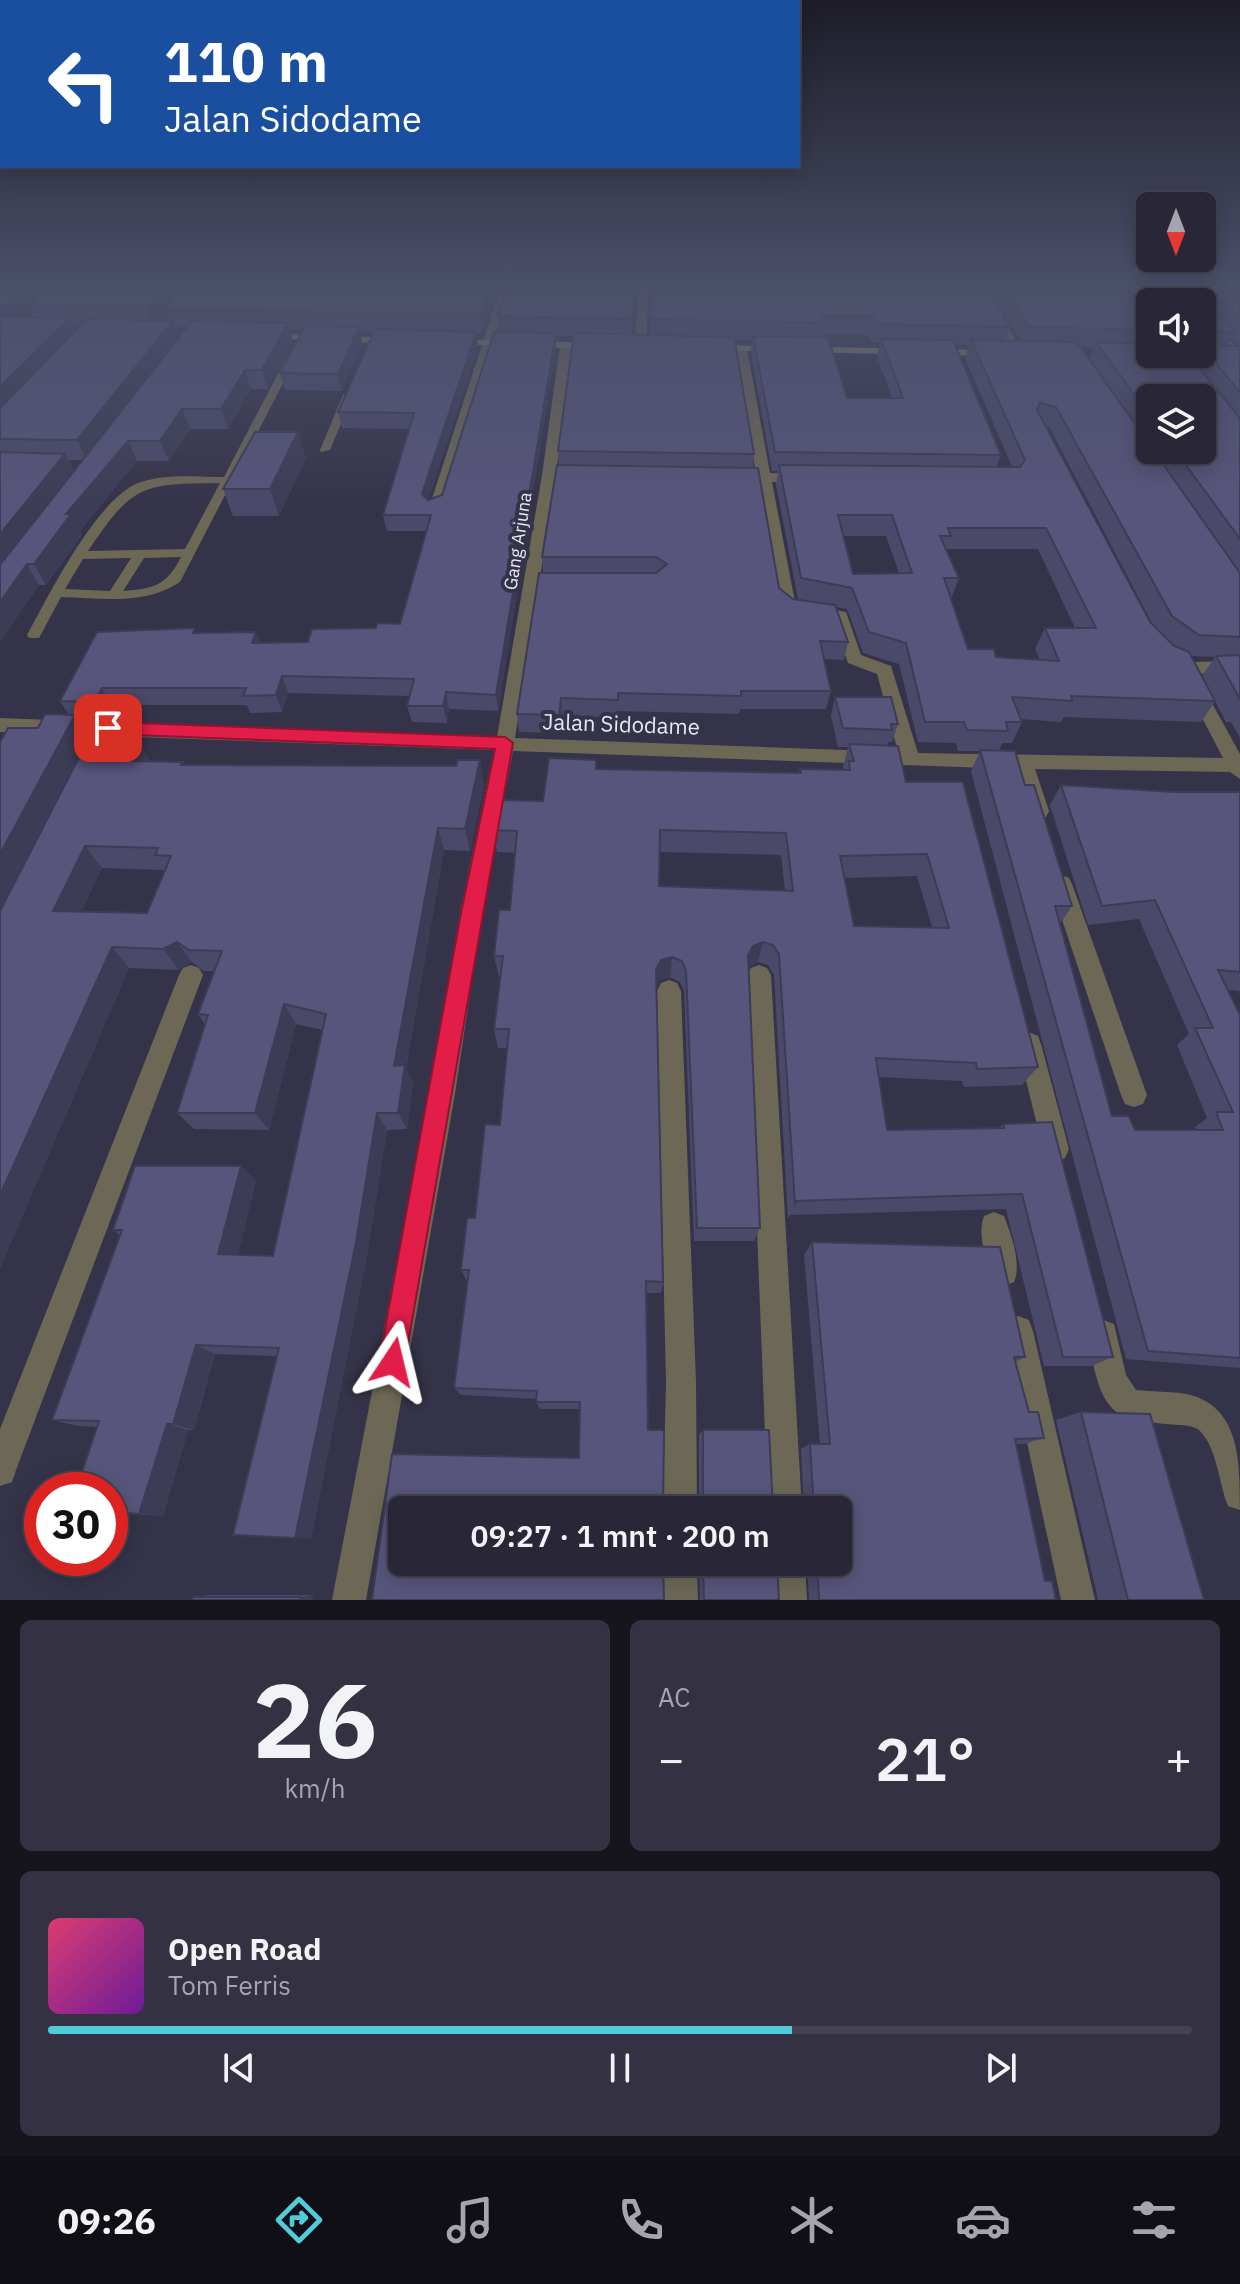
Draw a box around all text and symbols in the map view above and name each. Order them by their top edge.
text: 110 m [164,25,328,97]
icon: left [32,32,136,136]
text: Jalan Sidodame [164,95,422,142]
north arrow [1136,192,1216,272]
map controls [1136,192,1216,464]
button: sound [1136,288,1216,368]
button: layers [1136,384,1216,464]
street label: Gang Arjuna [498,490,537,592]
pin [74,694,142,762]
icon: arrive [86,706,130,750]
street label: Jalan Sidodame [542,706,700,741]
position arrow [351,1320,435,1404]
speed limit sign: 30 [24,1472,128,1576]
text: 09:27 · 1 mnt · 200 m [470,1516,770,1555]
text: 26 [253,1651,377,1787]
text: AC [658,1680,690,1714]
text: 21° [875,1719,975,1798]
text: − [658,1730,684,1787]
text: + [1166,1730,1192,1787]
text: km/h [284,1771,346,1805]
text: Open Road [168,1929,321,1968]
text: Tom Ferris [168,1968,291,2002]
icon: previous [217,2046,261,2090]
icon: pause [598,2046,642,2090]
icon: next [979,2046,1023,2090]
icon: directions [271,2192,327,2248]
icon: music [442,2192,498,2248]
icon: phone [613,2192,669,2248]
icon: climate [784,2192,840,2248]
icon: car [955,2192,1011,2248]
icon: filters [1126,2192,1182,2248]
text: 09:26 [58,2197,156,2244]

